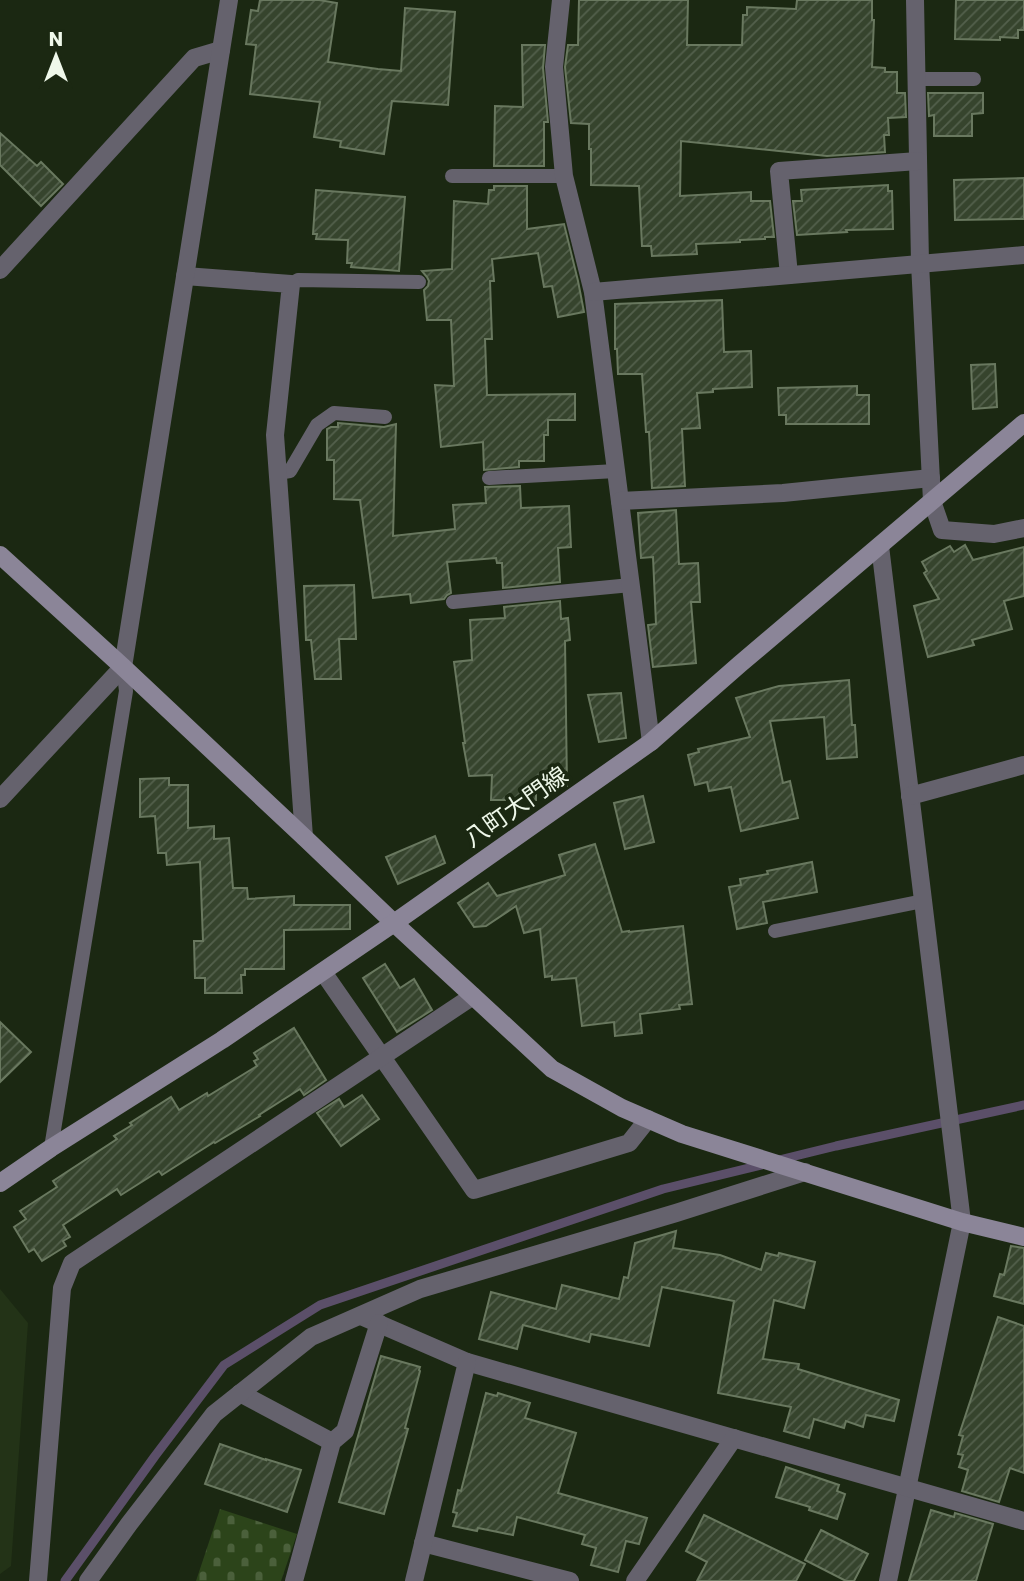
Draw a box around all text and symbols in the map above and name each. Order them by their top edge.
north arrow [21,21,91,91]
text: N [49,26,63,53]
street label: 八町大門線 [457,759,574,855]

